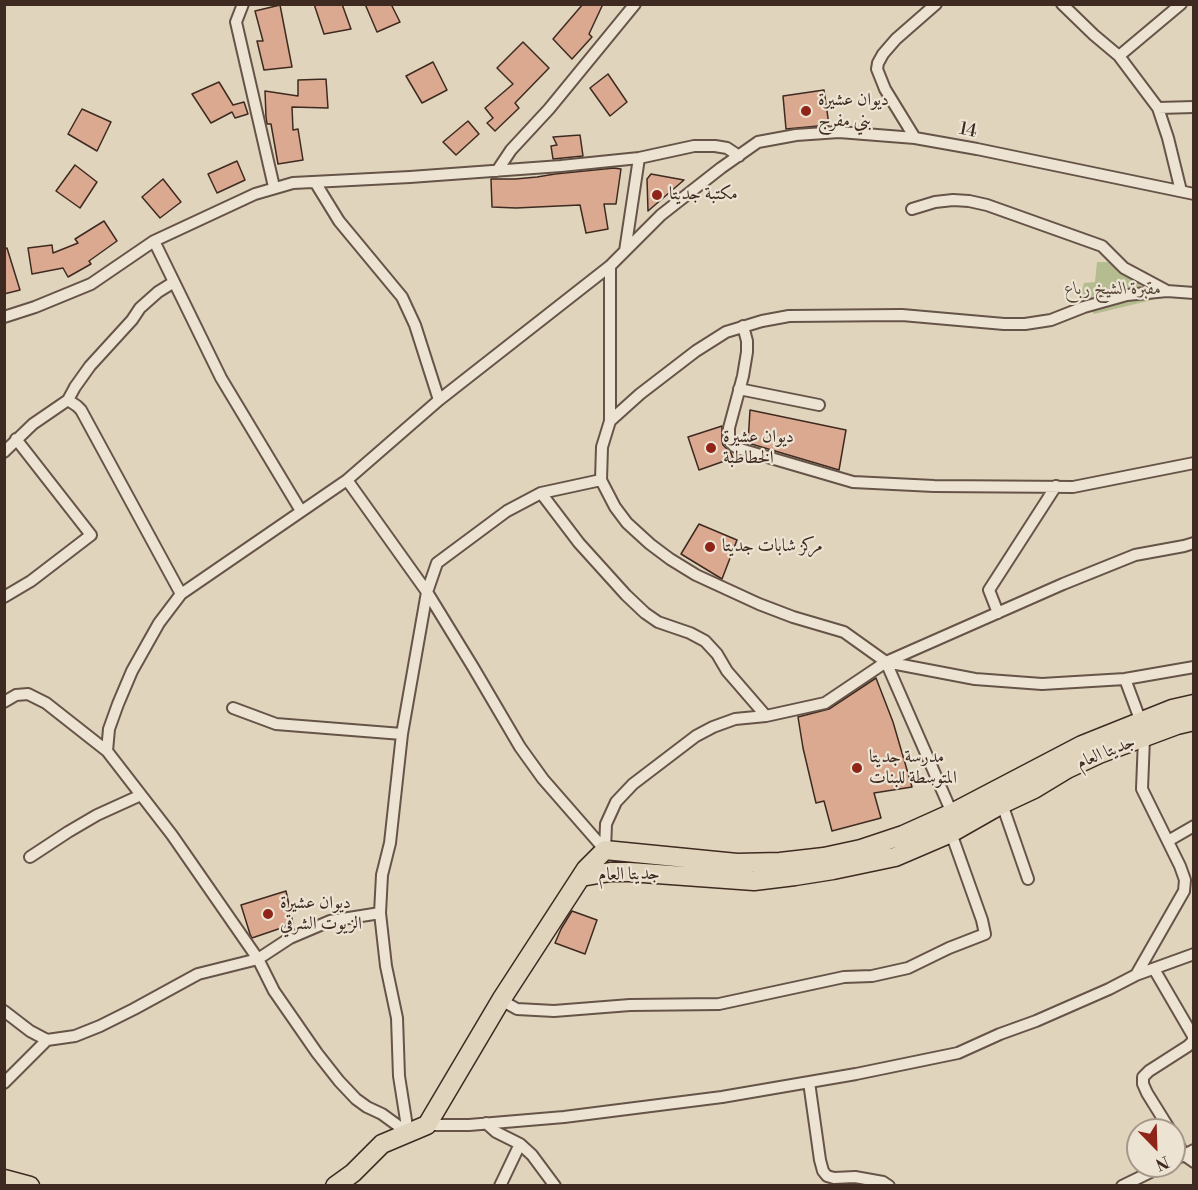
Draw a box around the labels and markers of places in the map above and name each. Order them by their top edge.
place label: ديوان عشيرة بني مفرج [818,90,889,132]
marker: ديوان عشيرة بني مفرج [799,104,813,118]
place label: مكتبة جديتا [669,184,738,206]
marker: مكتبة جديتا [650,188,664,202]
place label: ديوان عشيرة الخطاطبة [723,427,794,470]
marker: ديوان عشيرة الخطاطبة [704,441,718,455]
place label: مركز شابات جديتا [722,536,823,558]
marker: مركز شابات جديتا [703,540,717,554]
place label: مدرسة جديتا المتوسطة للبنات [869,747,957,789]
marker: مدرسة جديتا المتوسطة للبنات [850,761,864,775]
place label: ديوان عشيرة الزيوت الشرقي [280,893,362,936]
marker: ديوان عشيرة الزيوت الشرقي [261,907,275,921]

